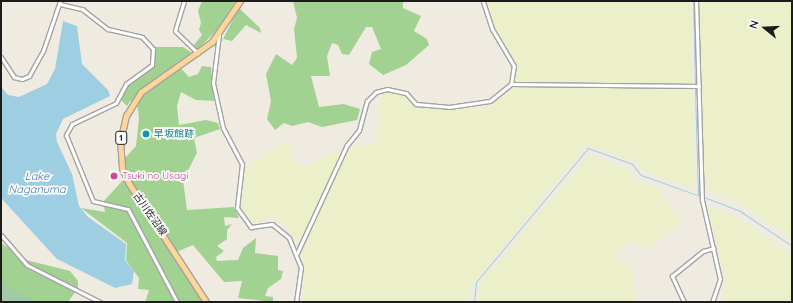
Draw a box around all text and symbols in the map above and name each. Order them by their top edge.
north arrow [745,8,785,48]
text: N [746,18,761,30]
place label: 早坂館跡 [154,128,194,140]
marker: 早坂館跡 [141,129,151,139]
road number: 1 [115,131,127,145]
water label: Lake Naganuma [8,170,66,196]
place label: Tsuki no Usagi [122,170,188,182]
marker: Tsuki no Usagi [109,171,119,181]
street label: 古川佐沼線 [131,190,169,238]

